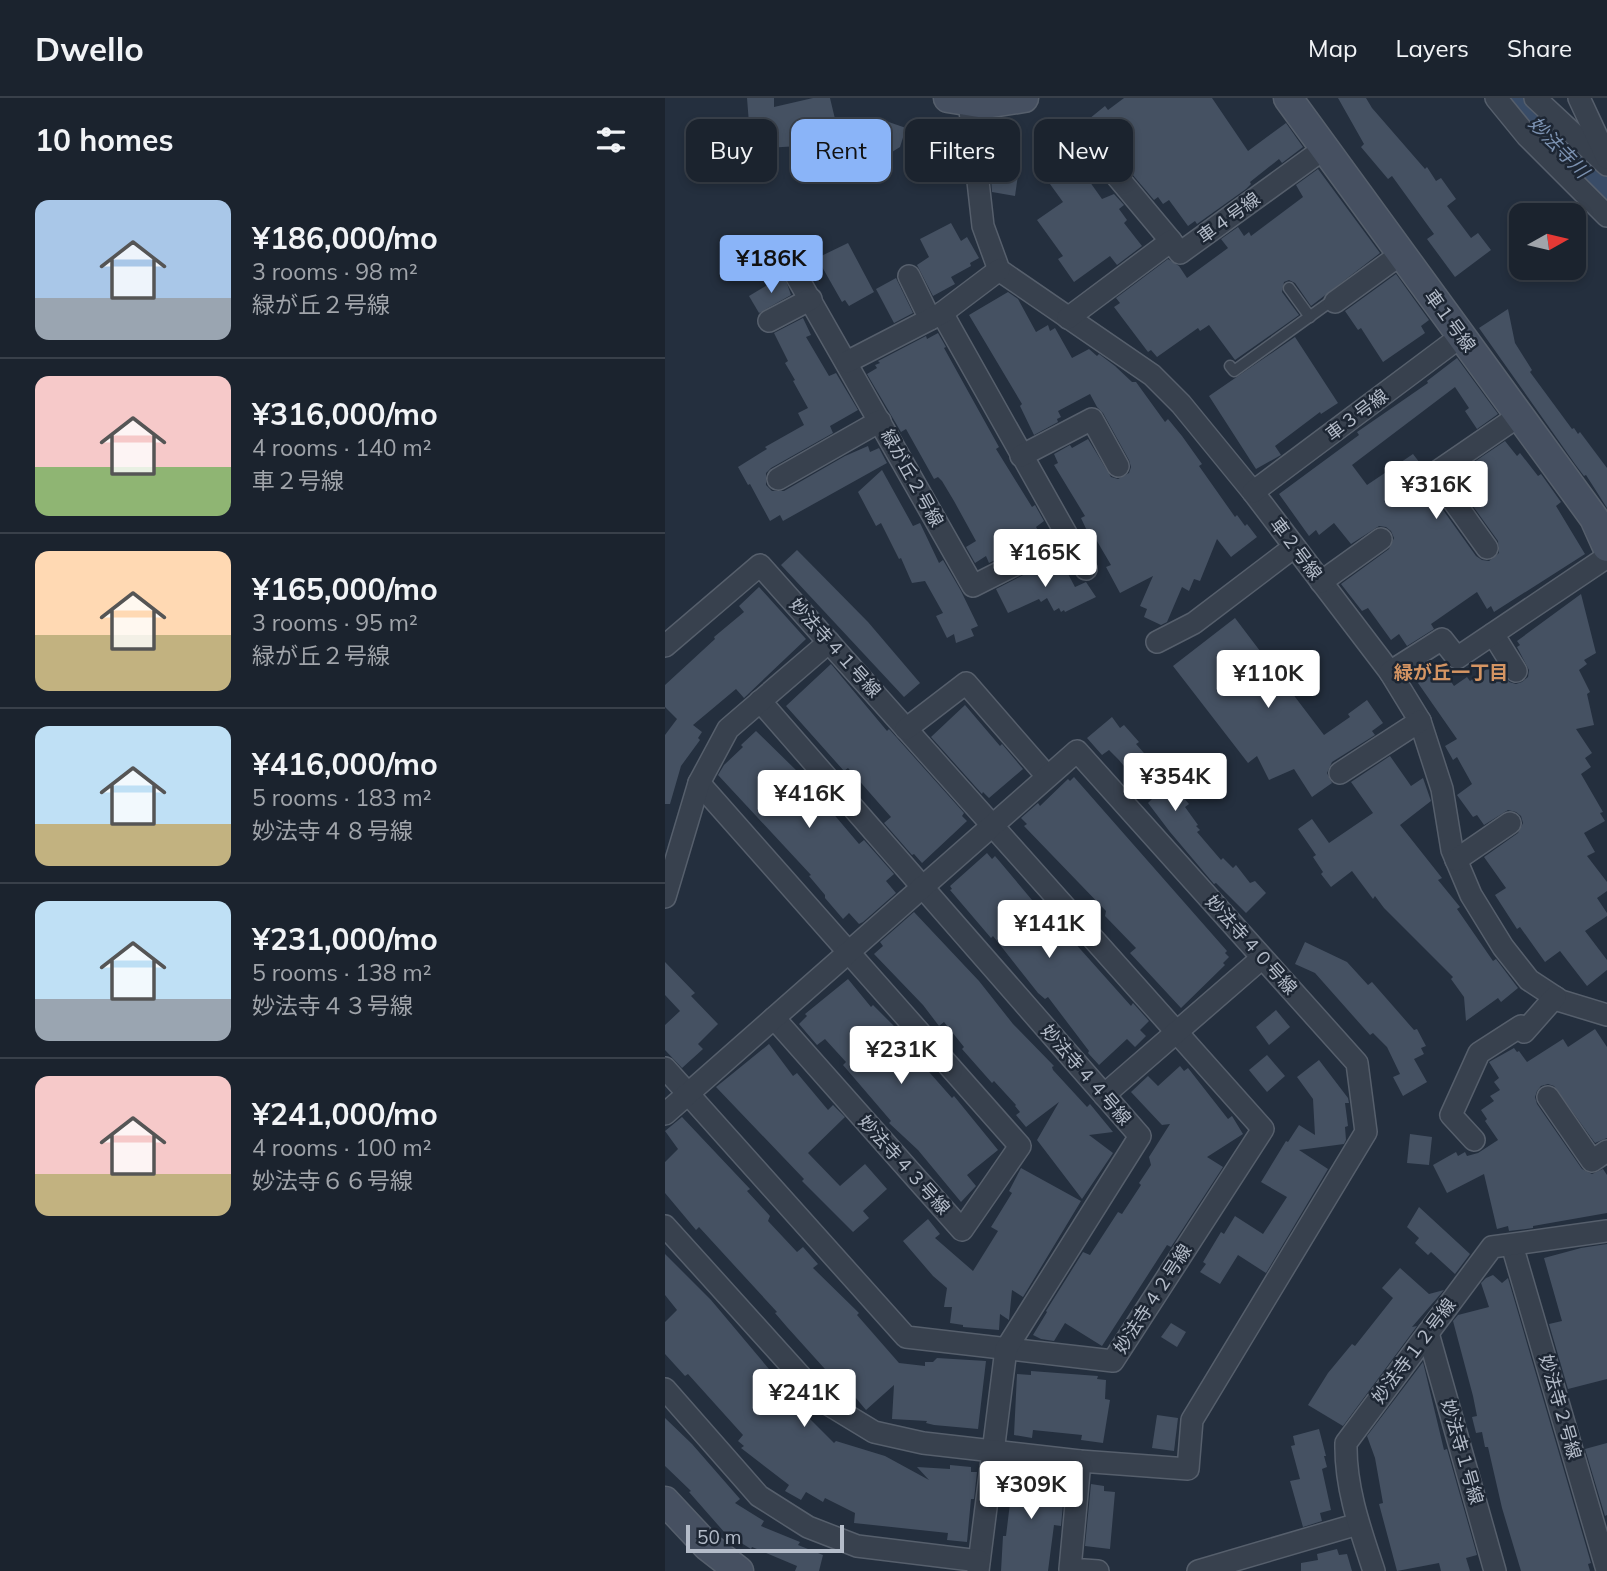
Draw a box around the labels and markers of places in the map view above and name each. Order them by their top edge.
pin: ¥186K [722,236,820,295]
pin: ¥316K [1387,462,1485,521]
pin: ¥165K [996,530,1094,589]
pin: ¥110K [1219,650,1317,710]
pin: ¥354K [1126,754,1224,813]
pin: ¥416K [760,770,858,830]
pin: ¥141K [1000,900,1098,960]
pin: ¥231K [852,1026,950,1086]
pin: ¥241K [755,1370,853,1429]
pin: ¥309K [982,1462,1080,1521]

